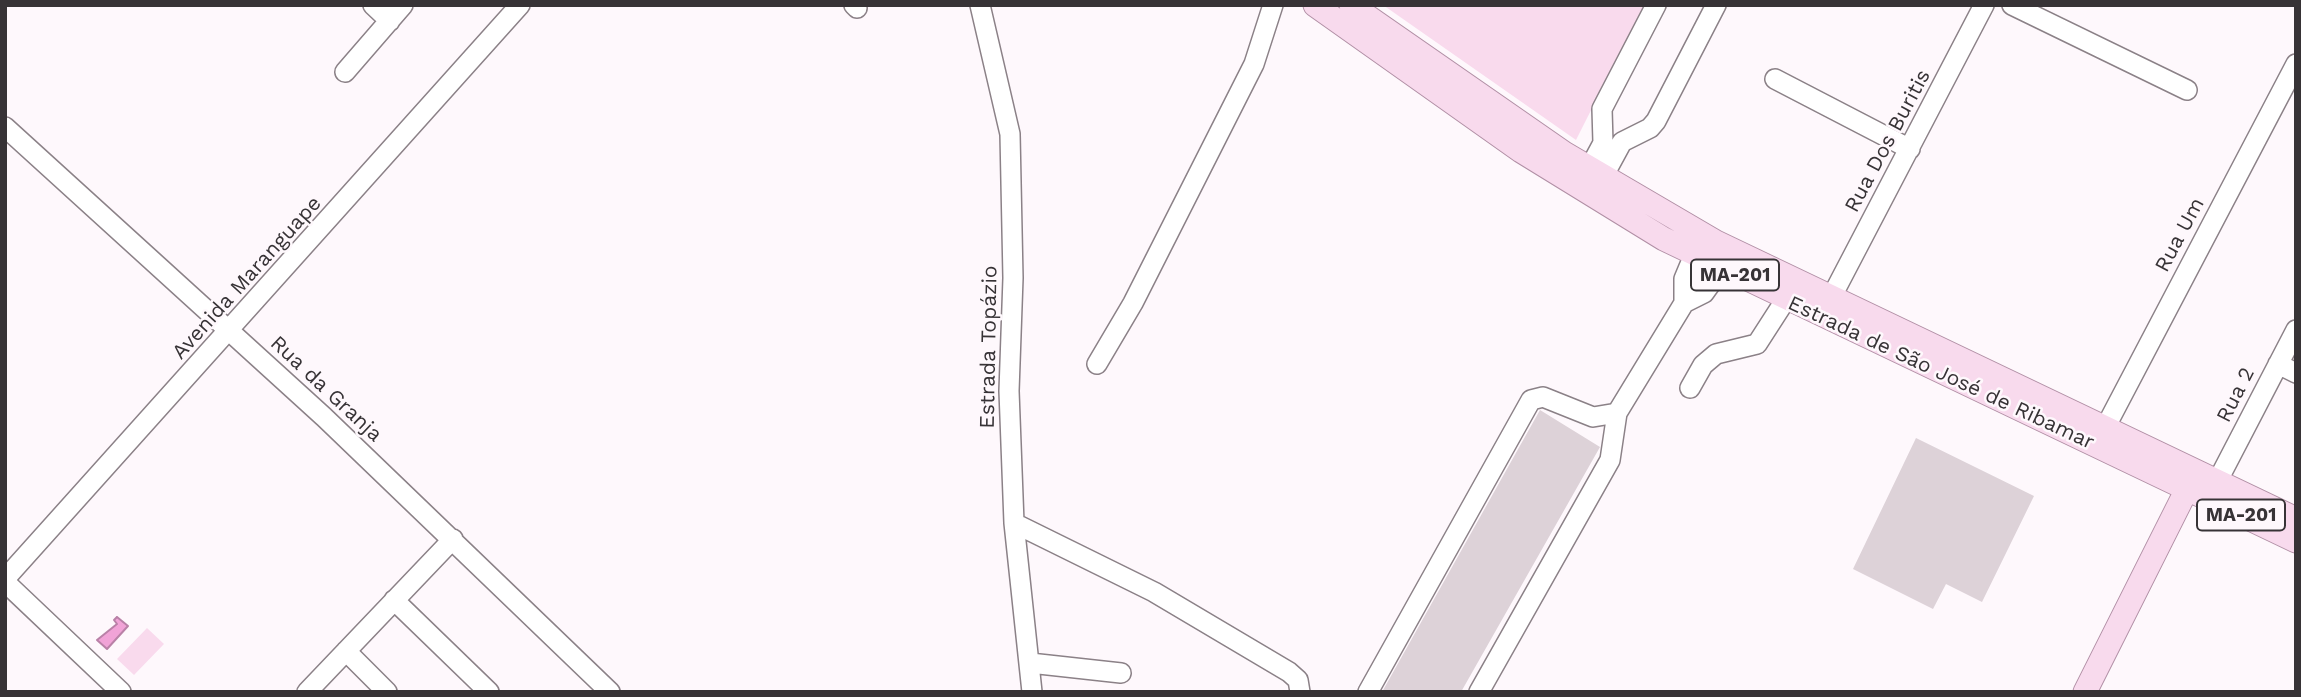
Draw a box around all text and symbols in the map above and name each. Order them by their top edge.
street label: Rua Dos Buritis [1840,65,1936,217]
street label: Avenida Maranguape [167,191,327,365]
street label: Rua Um [2150,194,2210,276]
road number: MA-201 [1691,260,1779,290]
street label: Estrada Topázio [975,265,1003,429]
street label: Estrada de São José de Ribamar [1784,291,2098,455]
street label: Rua da Granja [265,331,387,447]
street label: Rua 2 [2212,363,2260,427]
road number: MA-201 [2197,500,2285,530]

